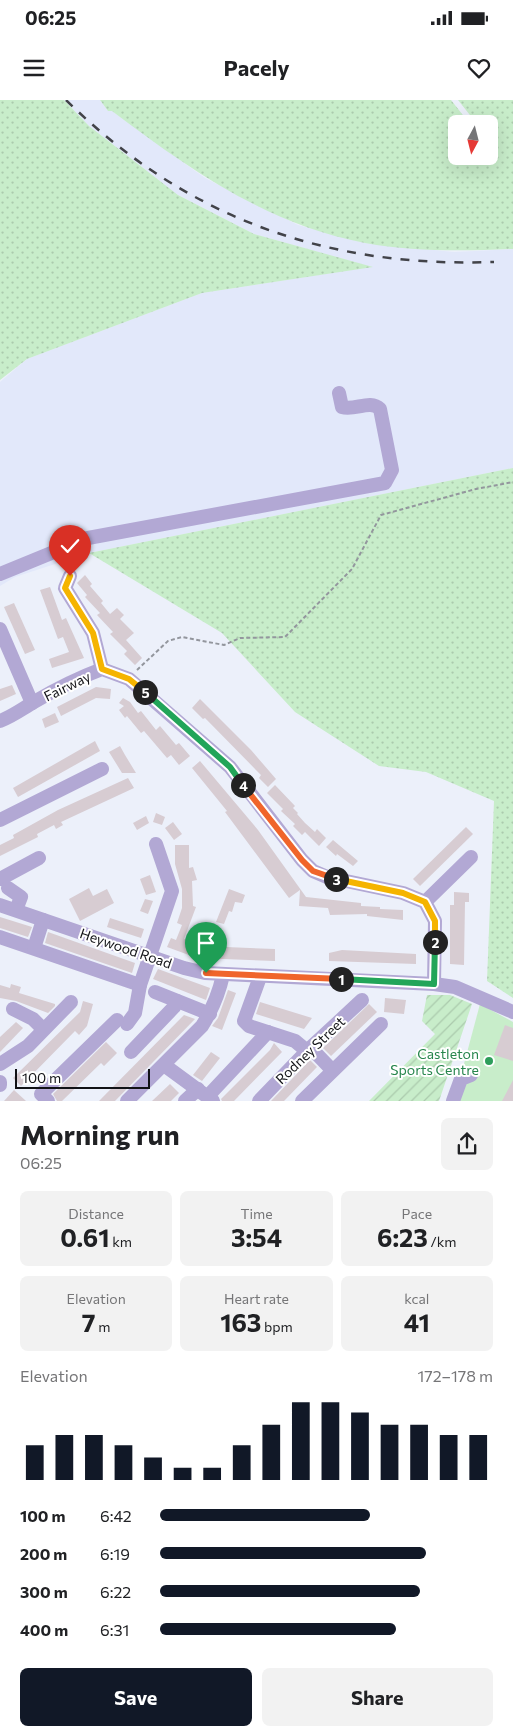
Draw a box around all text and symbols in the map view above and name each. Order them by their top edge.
text: 06:25 [25,6,76,29]
icon: menu [20,54,48,82]
text: Pacely [223,54,290,81]
icon: heart [465,54,493,82]
north arrow [448,115,498,165]
map controls [448,115,498,165]
pin [49,525,91,576]
icon: check [56,532,84,560]
street label: Fairway [41,667,93,705]
pin: 5 [132,680,158,704]
text: 5 [141,684,150,701]
pin: 4 [230,772,256,798]
text: 4 [239,777,248,794]
pin: 3 [324,866,348,892]
text: 3 [332,871,341,888]
pin [185,922,227,973]
street label: Heywood Road [78,924,174,972]
icon: arrive [192,929,220,957]
pin: 2 [422,930,448,954]
text: 2 [432,934,439,951]
pin: 1 [328,966,354,992]
text: 1 [338,971,345,988]
street label: Rodney Street [272,1012,348,1087]
place label: Castleton Sports Centre [390,1045,479,1078]
marker: Castleton Sports Centre [483,1055,495,1067]
scale bar [15,1066,150,1089]
text: 100 m [22,1069,61,1086]
text: Morning run [20,1117,180,1151]
button: share [441,1118,493,1170]
text: 06:25 [20,1153,62,1172]
text: Distance [68,1205,124,1222]
text: Time [240,1205,273,1222]
text: Pace [402,1205,432,1222]
text: 0.61 [60,1222,110,1252]
text: 3:54 [231,1222,282,1252]
text: 6:23 [377,1222,428,1252]
text: km [110,1233,132,1250]
text: /km [428,1233,457,1250]
text: Elevation [67,1290,126,1307]
text: Heart rate [224,1290,289,1307]
text: kcal [404,1290,429,1307]
text: 7 [82,1307,96,1337]
text: 163 [220,1307,261,1337]
text: 41 [404,1307,430,1337]
text: m [96,1318,110,1335]
text: bpm [261,1318,293,1335]
text: Elevation [20,1366,88,1385]
text: 172–178 m [417,1366,493,1385]
text: 100 m [20,1506,66,1525]
text: 6:42 [100,1506,132,1525]
text: 200 m [20,1544,67,1563]
text: 6:19 [100,1544,130,1563]
text: 300 m [20,1582,68,1601]
text: 6:22 [100,1582,131,1601]
text: 400 m [20,1620,68,1639]
text: 6:31 [100,1620,129,1639]
button: Save [20,1668,252,1726]
button: Share [262,1668,493,1726]

